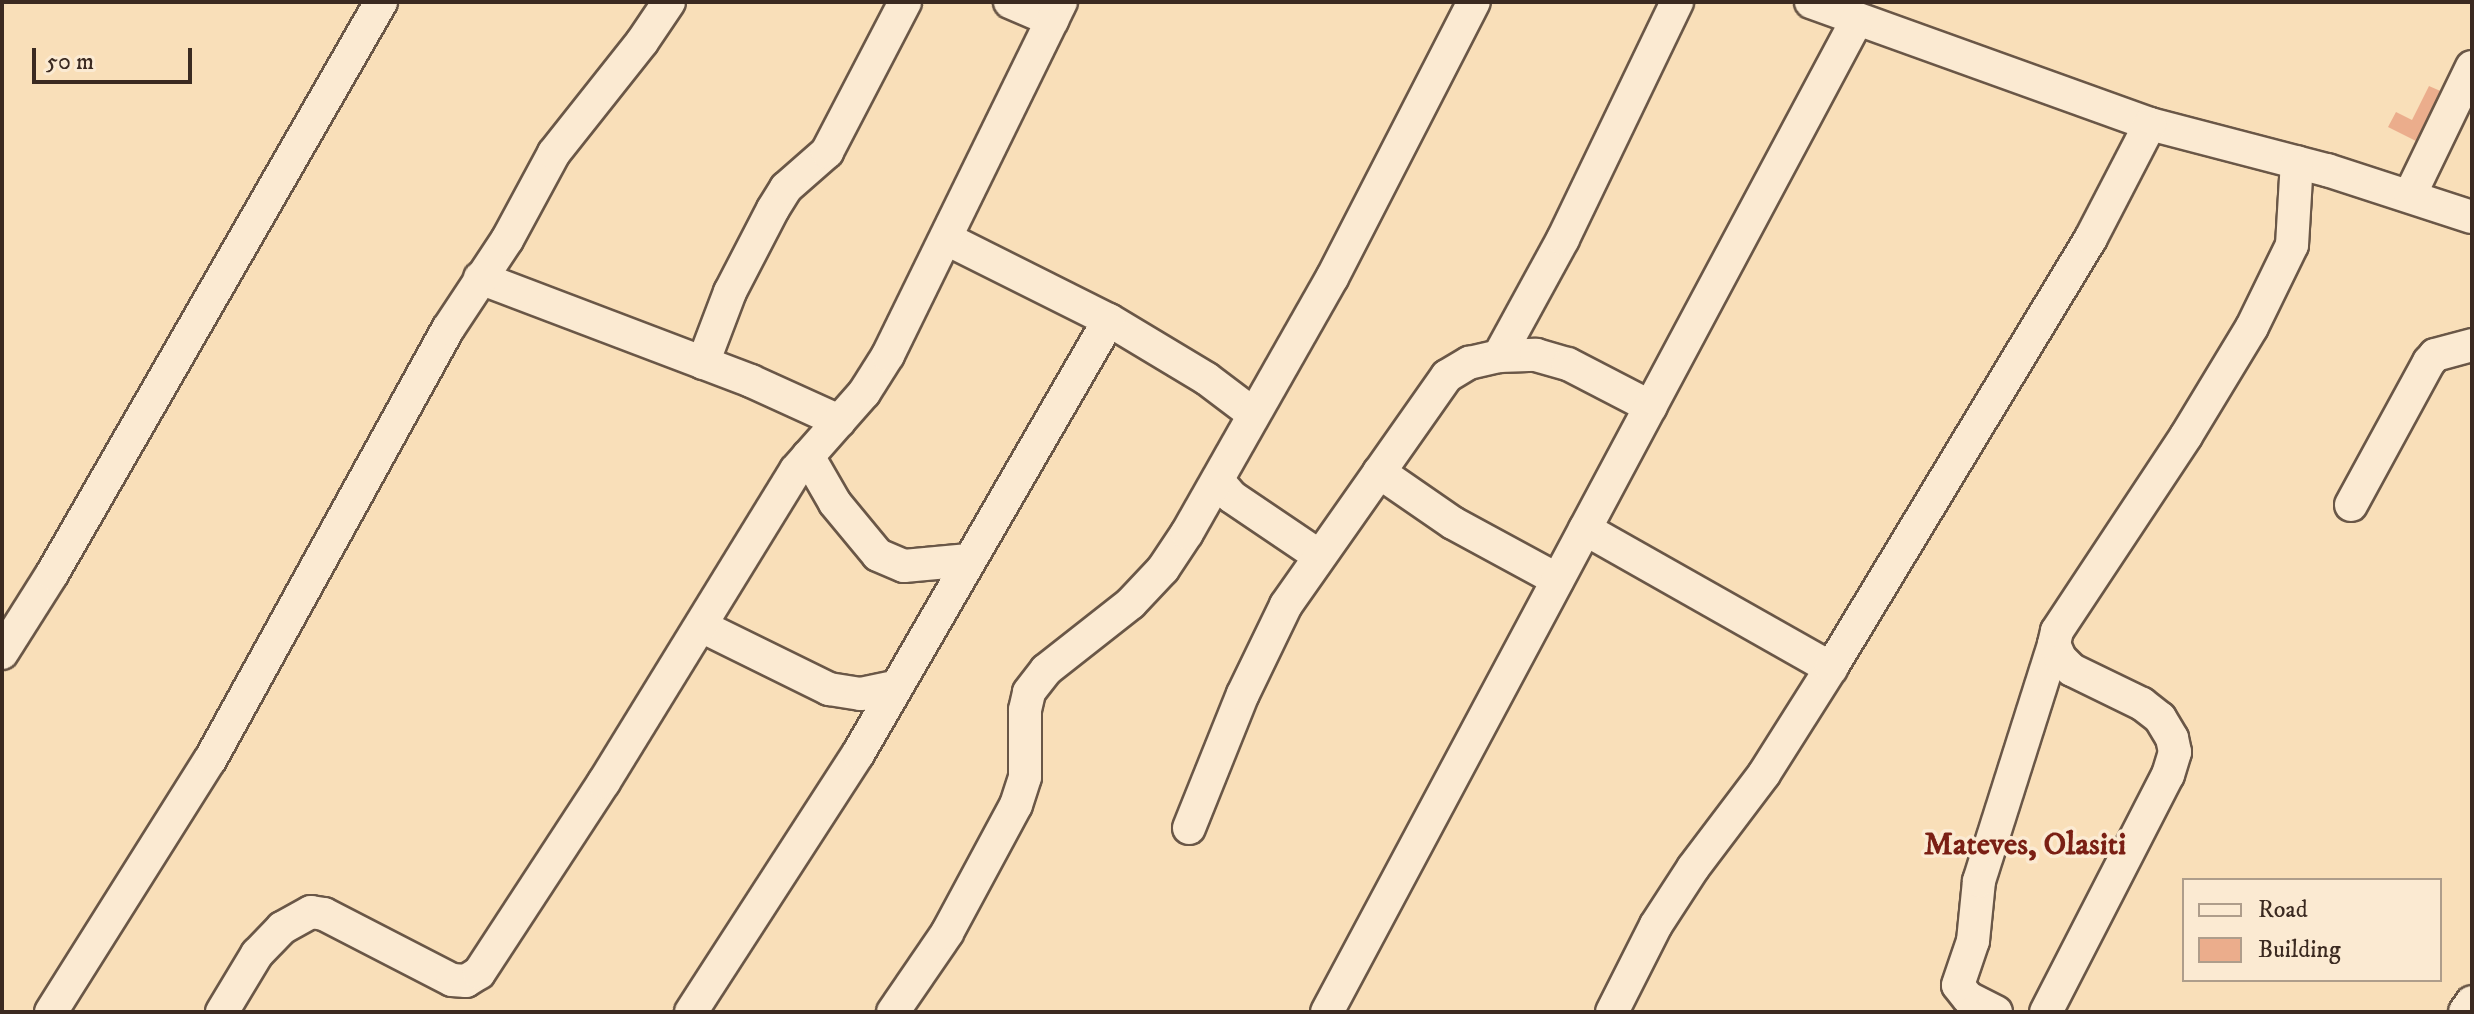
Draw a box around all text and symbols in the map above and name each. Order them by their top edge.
scale bar [36,32,196,82]
text: 50 m [46,47,94,77]
district label: Mateves, Olasiti [1924,826,2126,864]
legend [2182,878,2442,982]
text: Road [2258,895,2308,925]
text: Building [2258,935,2341,965]

